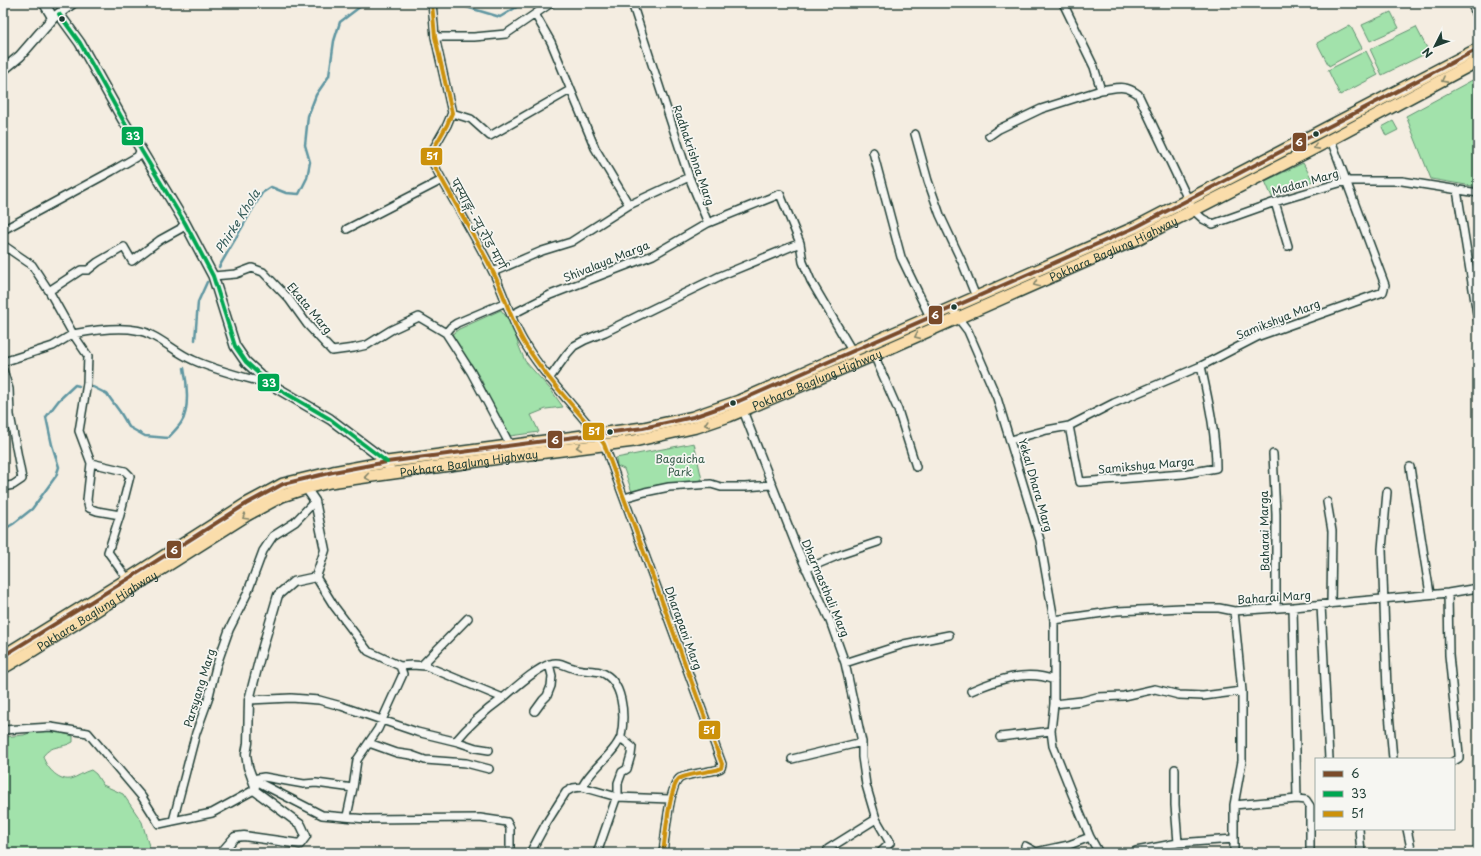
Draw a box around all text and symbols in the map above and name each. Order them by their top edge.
unlabelled marker [57,14,67,24]
north arrow [1415,26,1455,66]
text: N [1418,44,1436,62]
one-way arrow [1440,75,1448,82]
street label: Radhakrishna Marg [669,102,719,208]
line badge: 33 [121,126,144,146]
text: 33 [126,127,140,144]
unlabelled marker [1311,129,1321,139]
line badge: 6 [1292,132,1307,152]
text: 6 [1295,133,1303,150]
one-way arrow [1313,142,1321,150]
line badge: 51 [420,147,443,166]
text: 51 [426,147,438,164]
street label: Madan Marg [1270,164,1340,200]
street label: पस्याङ्ग- न्यु रोड मार्ग [446,174,512,274]
water label: Phirke Khola [210,185,264,256]
street label: Pokhara Baglung Highway [1046,211,1180,285]
street label: Shivalaya Marga [560,236,653,286]
street label: Ekata Marg [283,279,337,337]
one-way arrow [1033,279,1040,287]
street label: Samikshya Marg [1234,294,1322,344]
unlabelled marker [949,302,959,312]
line badge: 6 [928,305,943,325]
text: 6 [931,306,939,323]
one-way arrow [913,331,921,339]
street label: Pokhara Baglung Highway [749,344,884,414]
line badge: 33 [257,373,280,392]
text: 33 [262,374,276,391]
unlabelled marker [728,398,738,408]
one-way arrow [703,419,710,427]
line badge: 51 [582,422,605,441]
text: 51 [588,422,600,439]
unlabelled marker [605,427,615,437]
line badge: 6 [547,430,563,449]
text: 6 [551,431,559,448]
street label: Yekal Dhara Marg [1015,436,1057,534]
one-way arrow [576,442,582,451]
street label: Pokhara Baglung Highway [398,445,539,481]
park label: Bagaicha Park [655,450,705,480]
street label: Samikshya Marga [1097,452,1195,478]
one-way arrow [364,472,370,480]
street label: Baharai Marga [1255,490,1273,572]
one-way arrow [242,512,249,520]
street label: Dharmasthali Marg [798,536,854,640]
line badge: 6 [166,540,182,559]
text: 6 [170,541,178,558]
street label: Pokhara Baglung Highway [33,566,160,655]
street label: Dharapani Marg [661,584,707,672]
street label: Baharai Marg [1237,586,1311,608]
street label: Parsyang Marg [179,647,219,729]
line badge: 51 [698,720,721,740]
text: 51 [703,721,715,738]
legend [1315,758,1455,830]
text: 6 [1351,764,1359,782]
text: 33 [1351,784,1367,802]
text: 51 [1351,804,1364,822]

